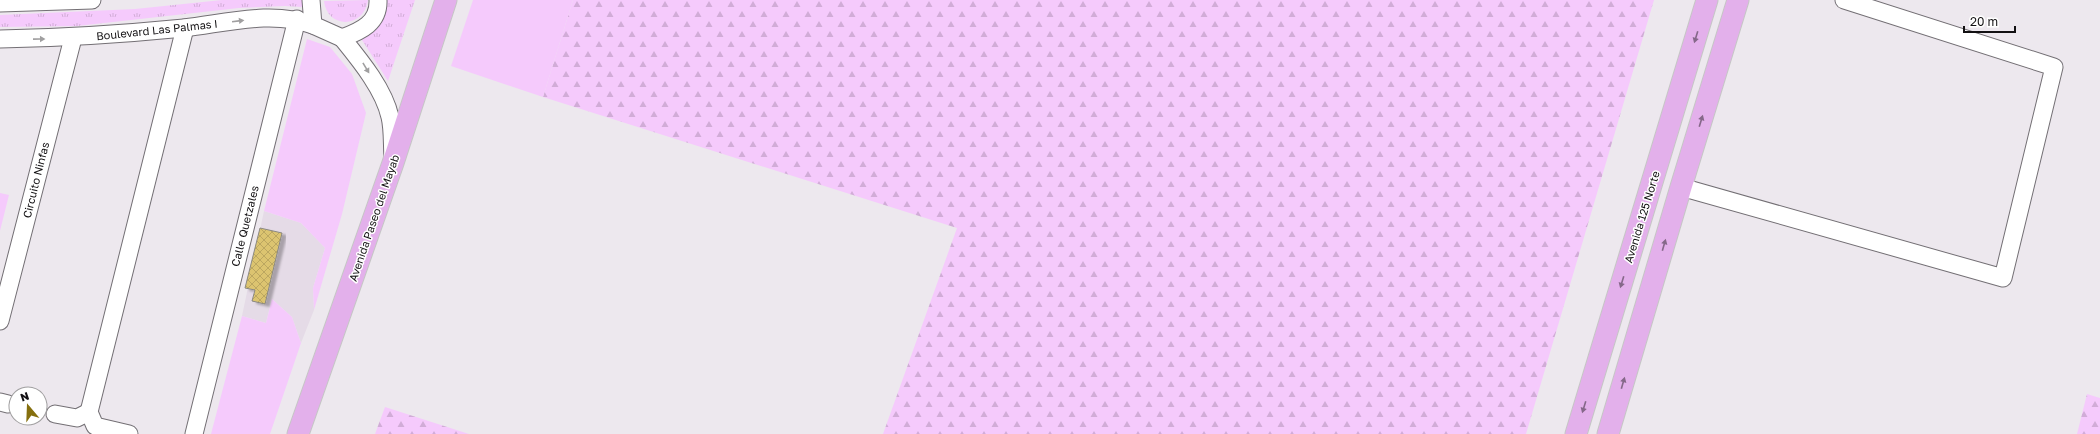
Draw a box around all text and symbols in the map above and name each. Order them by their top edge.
scale bar [1964,8,2015,34]
text: 20 m [1970,14,1998,29]
street label: Boulevard Las Palmas I [96,17,218,42]
one-way arrow [232,18,244,24]
one-way arrow [1693,32,1699,44]
one-way arrow [33,36,46,42]
one-way arrow [362,62,369,74]
one-way arrow [1698,114,1704,126]
street label: Circuito Ninfas [20,140,51,219]
street label: Avenida Paseo del Mayab [346,153,401,283]
street label: Avenida 125 Norte [1621,169,1662,264]
street label: Calle Quetzales [228,184,261,268]
one-way arrow [1661,239,1667,251]
one-way arrow [1619,277,1625,289]
one-way arrow [1620,377,1626,389]
north arrow [8,386,48,426]
text: N [19,389,31,404]
one-way arrow [1581,401,1587,413]

